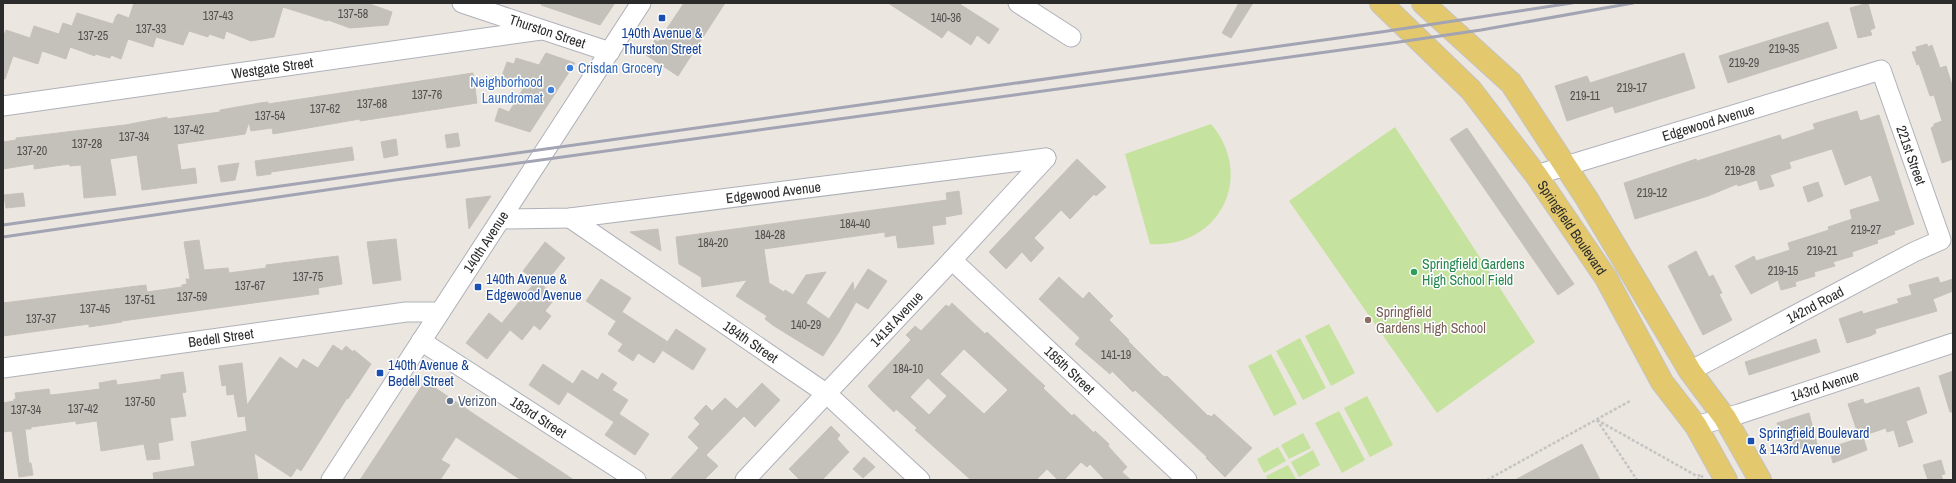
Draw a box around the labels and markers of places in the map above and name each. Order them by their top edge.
marker: 140th Avenue & Thurston Street [657,13,667,23]
place label: 140th Avenue & Thurston Street [622,24,703,58]
place label: Crisdan Grocery [578,59,662,77]
marker: Crisdan Grocery [565,63,575,73]
place label: Neighborhood Laundromat [470,73,543,107]
marker: Neighborhood Laundromat [546,85,556,95]
place label: Springfield Gardens High School Field [1422,255,1525,289]
marker: Springfield Gardens High School Field [1409,267,1419,277]
place label: 140th Avenue & Edgewood Avenue [486,270,582,304]
marker: 140th Avenue & Edgewood Avenue [473,282,483,292]
place label: Springfield Gardens High School [1376,303,1486,337]
marker: Springfield Gardens High School [1363,315,1373,325]
place label: 140th Avenue & Bedell Street [388,356,469,390]
marker: 140th Avenue & Bedell Street [375,368,385,378]
place label: Verizon [458,392,497,410]
marker: Verizon [445,396,455,406]
place label: Springfield Boulevard & 143rd Avenue [1759,424,1869,458]
marker: Springfield Boulevard & 143rd Avenue [1746,436,1756,446]

